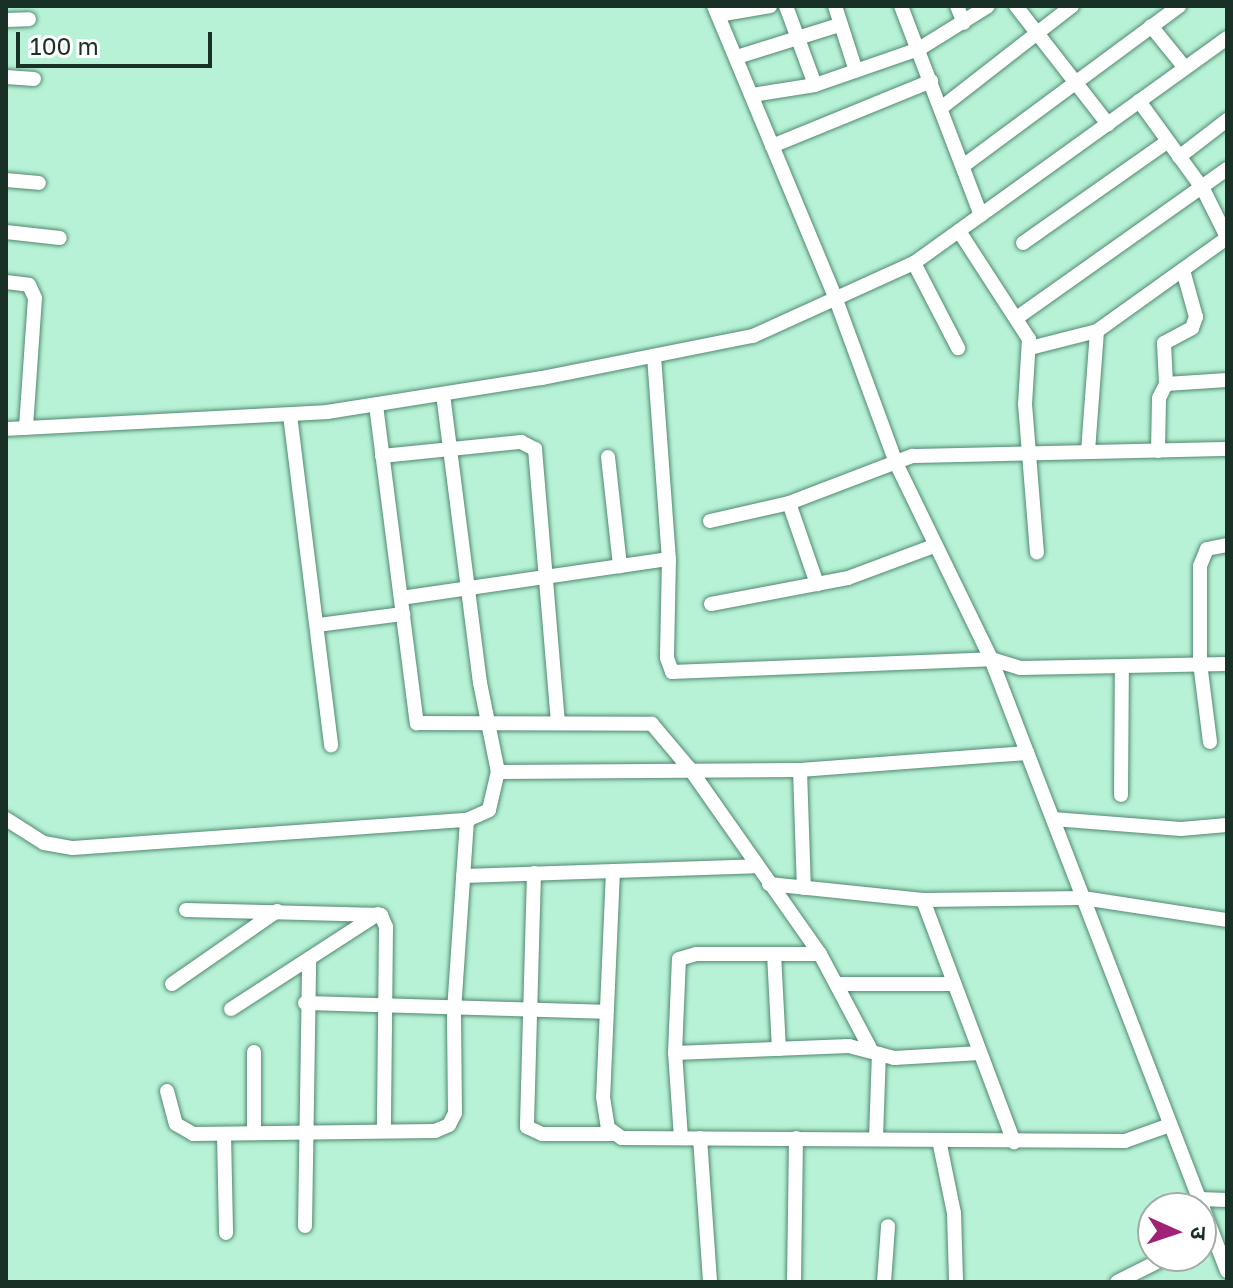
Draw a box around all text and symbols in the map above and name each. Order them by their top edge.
scale bar [20,16,216,66]
text: 100 m [30,31,99,60]
north arrow [1137,1192,1217,1272]
text: उ [1186,1226,1213,1240]

